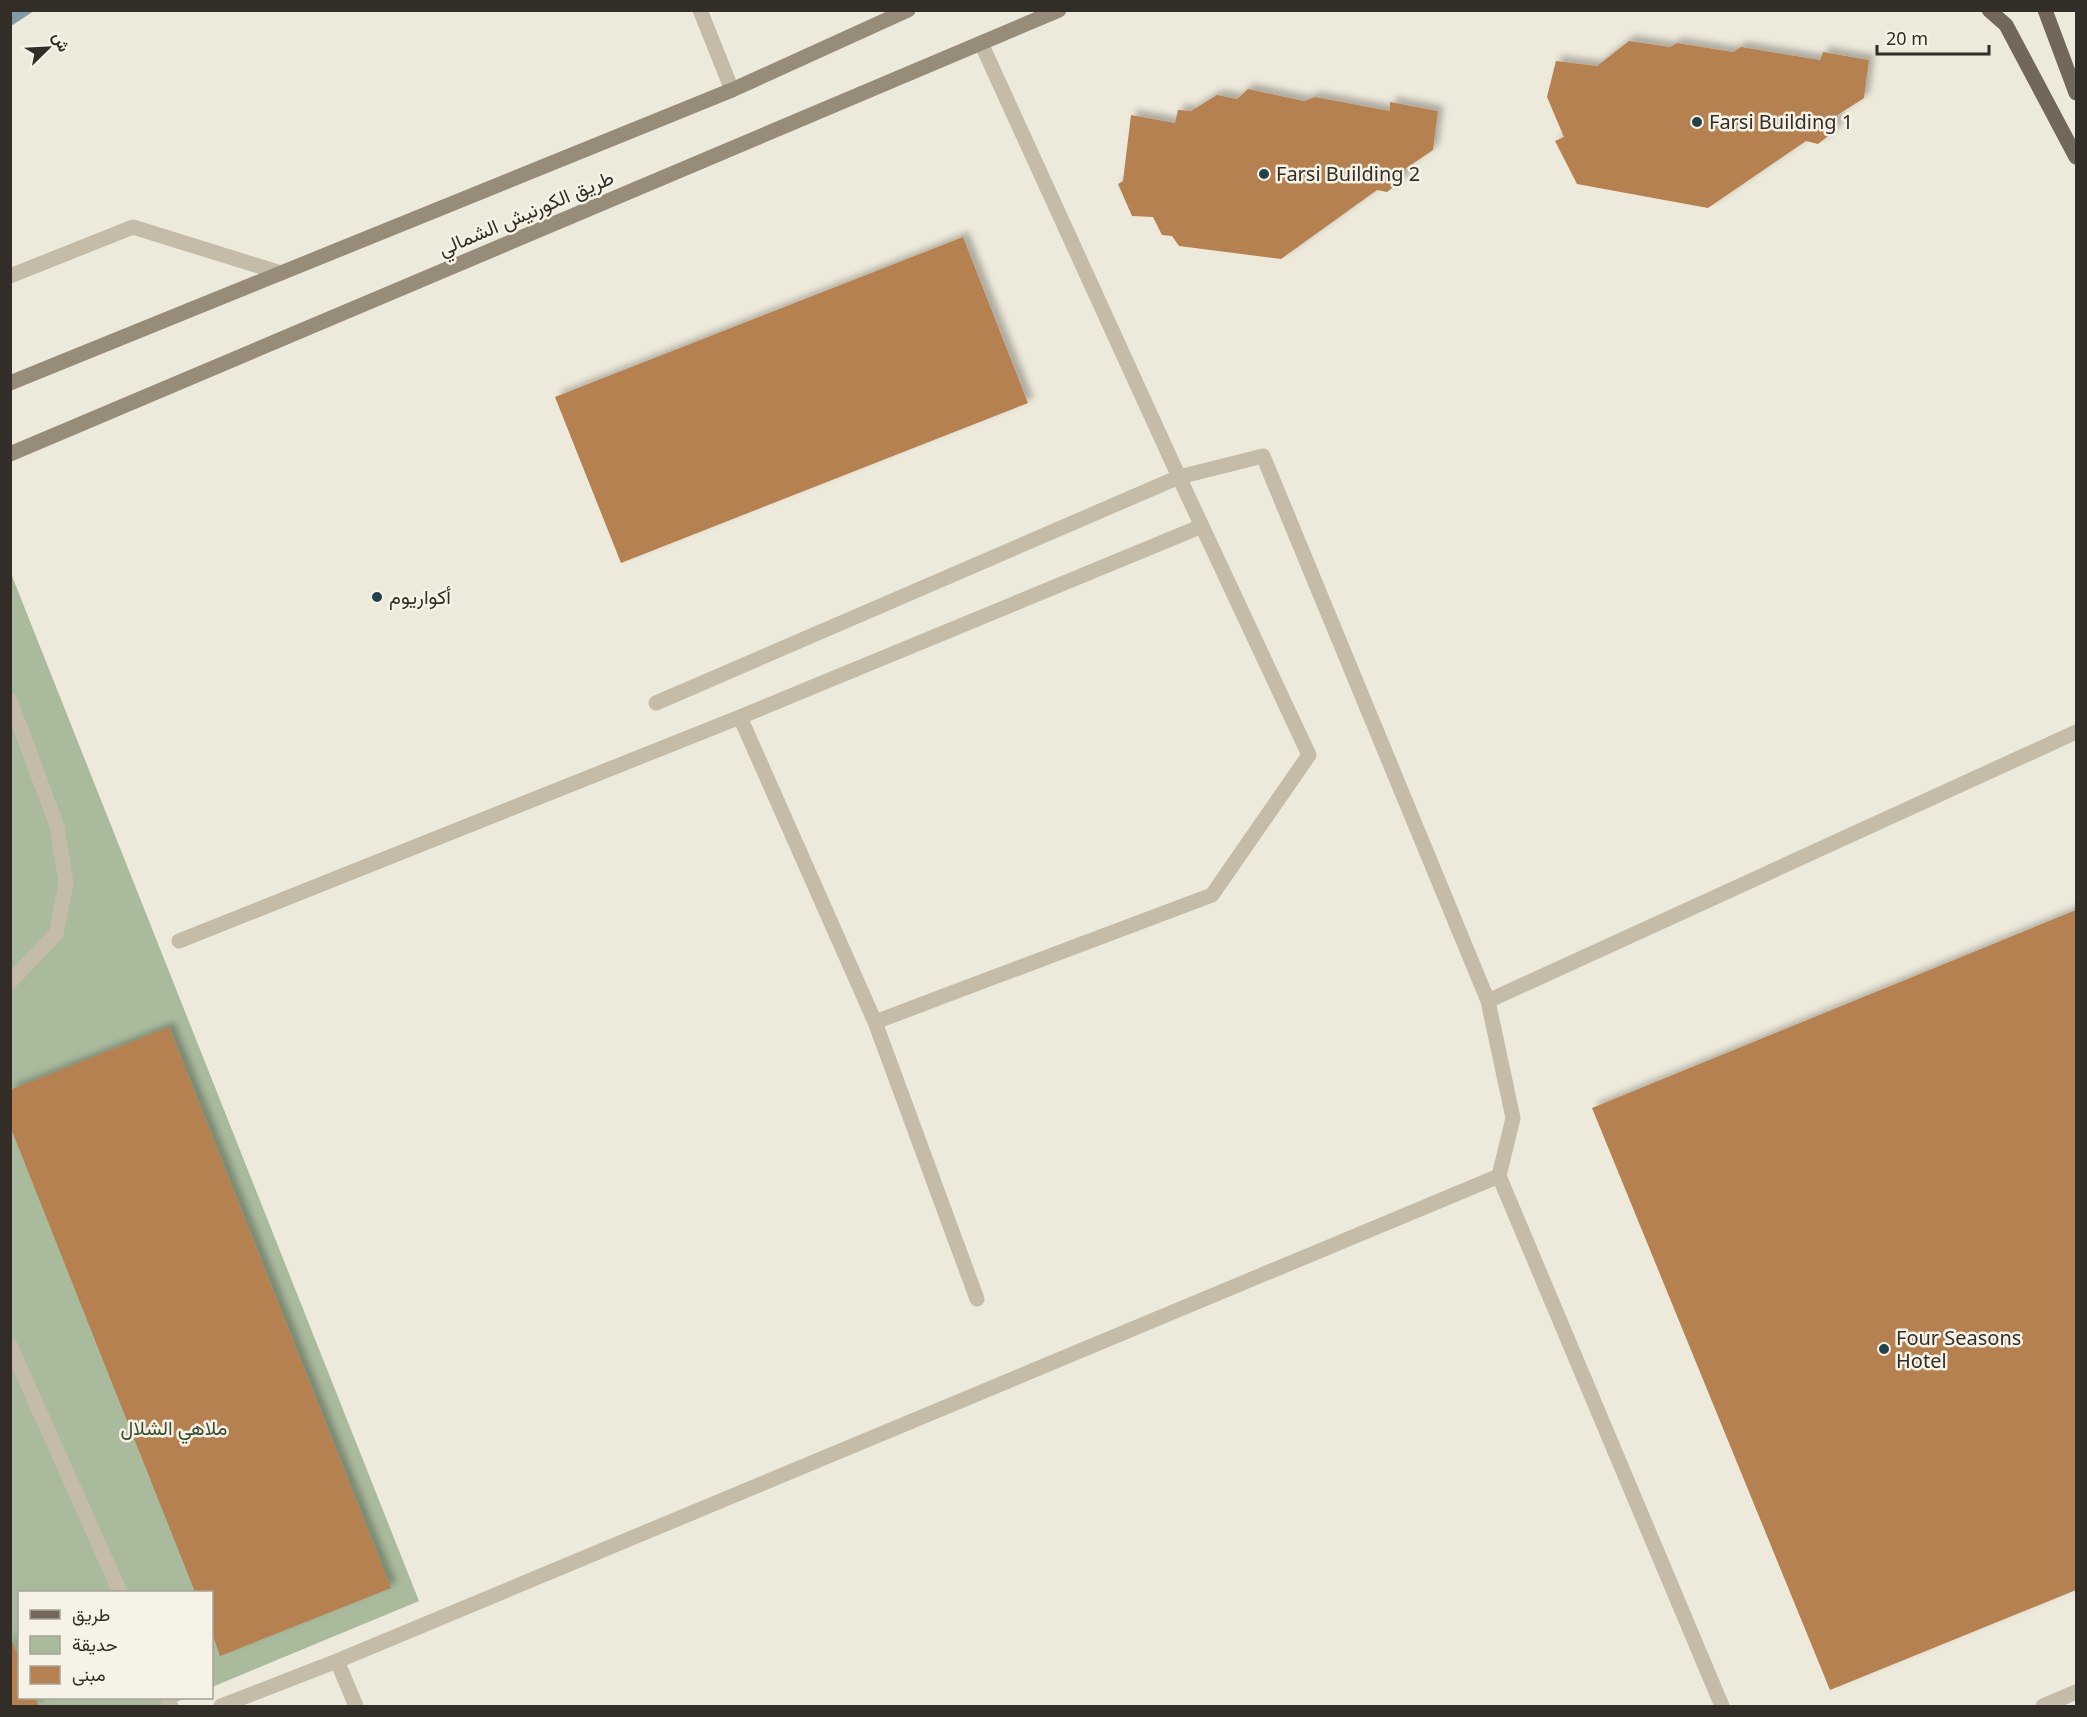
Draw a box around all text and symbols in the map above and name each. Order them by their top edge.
north arrow [18,18,78,78]
scale bar [1877,18,1990,56]
text: 20 m [1886,26,1928,50]
text: ش [48,29,76,55]
place label: Farsi Building 1 [1709,108,1853,135]
marker: Farsi Building 1 [1690,115,1704,129]
place label: Farsi Building 2 [1276,160,1420,187]
street label: طريق الكورنيش الشمالي [434,163,619,265]
marker: Farsi Building 2 [1257,167,1271,181]
place label: أكواريوم [389,583,451,610]
marker: أكواريوم [370,590,384,604]
place label: Four Seasons Hotel [1896,1324,2021,1374]
marker: Four Seasons Hotel [1877,1342,1891,1356]
park label: ملاهي الشلال [121,1414,227,1445]
legend [18,1591,213,1699]
text: طريق [72,1602,110,1626]
text: حديقة [72,1632,118,1656]
text: مبنى [72,1662,106,1686]

